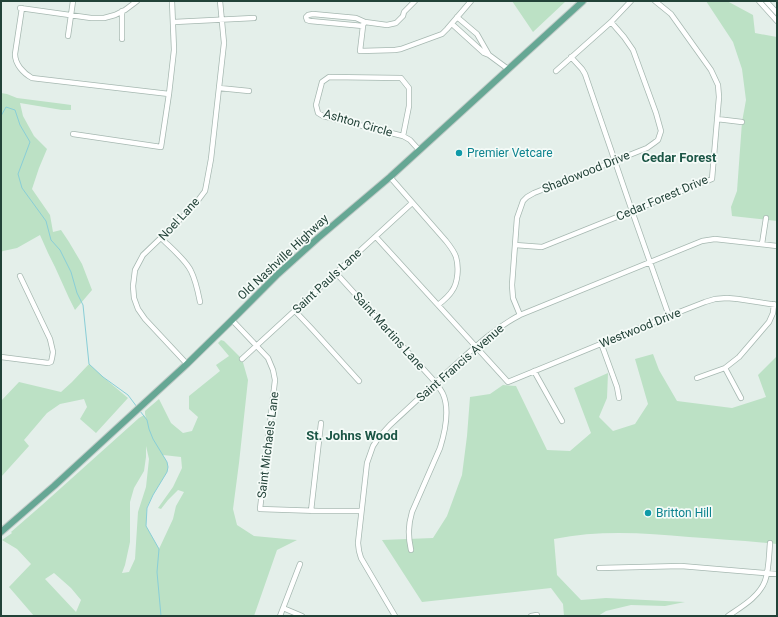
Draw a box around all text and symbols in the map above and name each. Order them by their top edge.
street label: Ashton Circle [322,106,394,140]
place label: Premier Vetcare [467,146,553,160]
marker: Premier Vetcare [454,148,464,158]
street label: Shadowood Drive [540,148,632,196]
district label: Cedar Forest [642,150,717,165]
street label: Cedar Forest Drive [614,172,710,224]
street label: Noel Lane [156,195,202,243]
street label: Old Nashville Highway [235,211,331,303]
street label: Saint Pauls Lane [290,246,364,316]
street label: Saint Martins Lane [350,289,428,373]
street label: Westwood Drive [597,305,683,351]
street label: Saint Francis Avenue [413,321,507,405]
street label: Saint Michaels Lane [255,391,281,499]
district label: St. Johns Wood [306,428,398,443]
place label: Britton Hill [656,506,712,520]
marker: Britton Hill [643,508,653,518]

